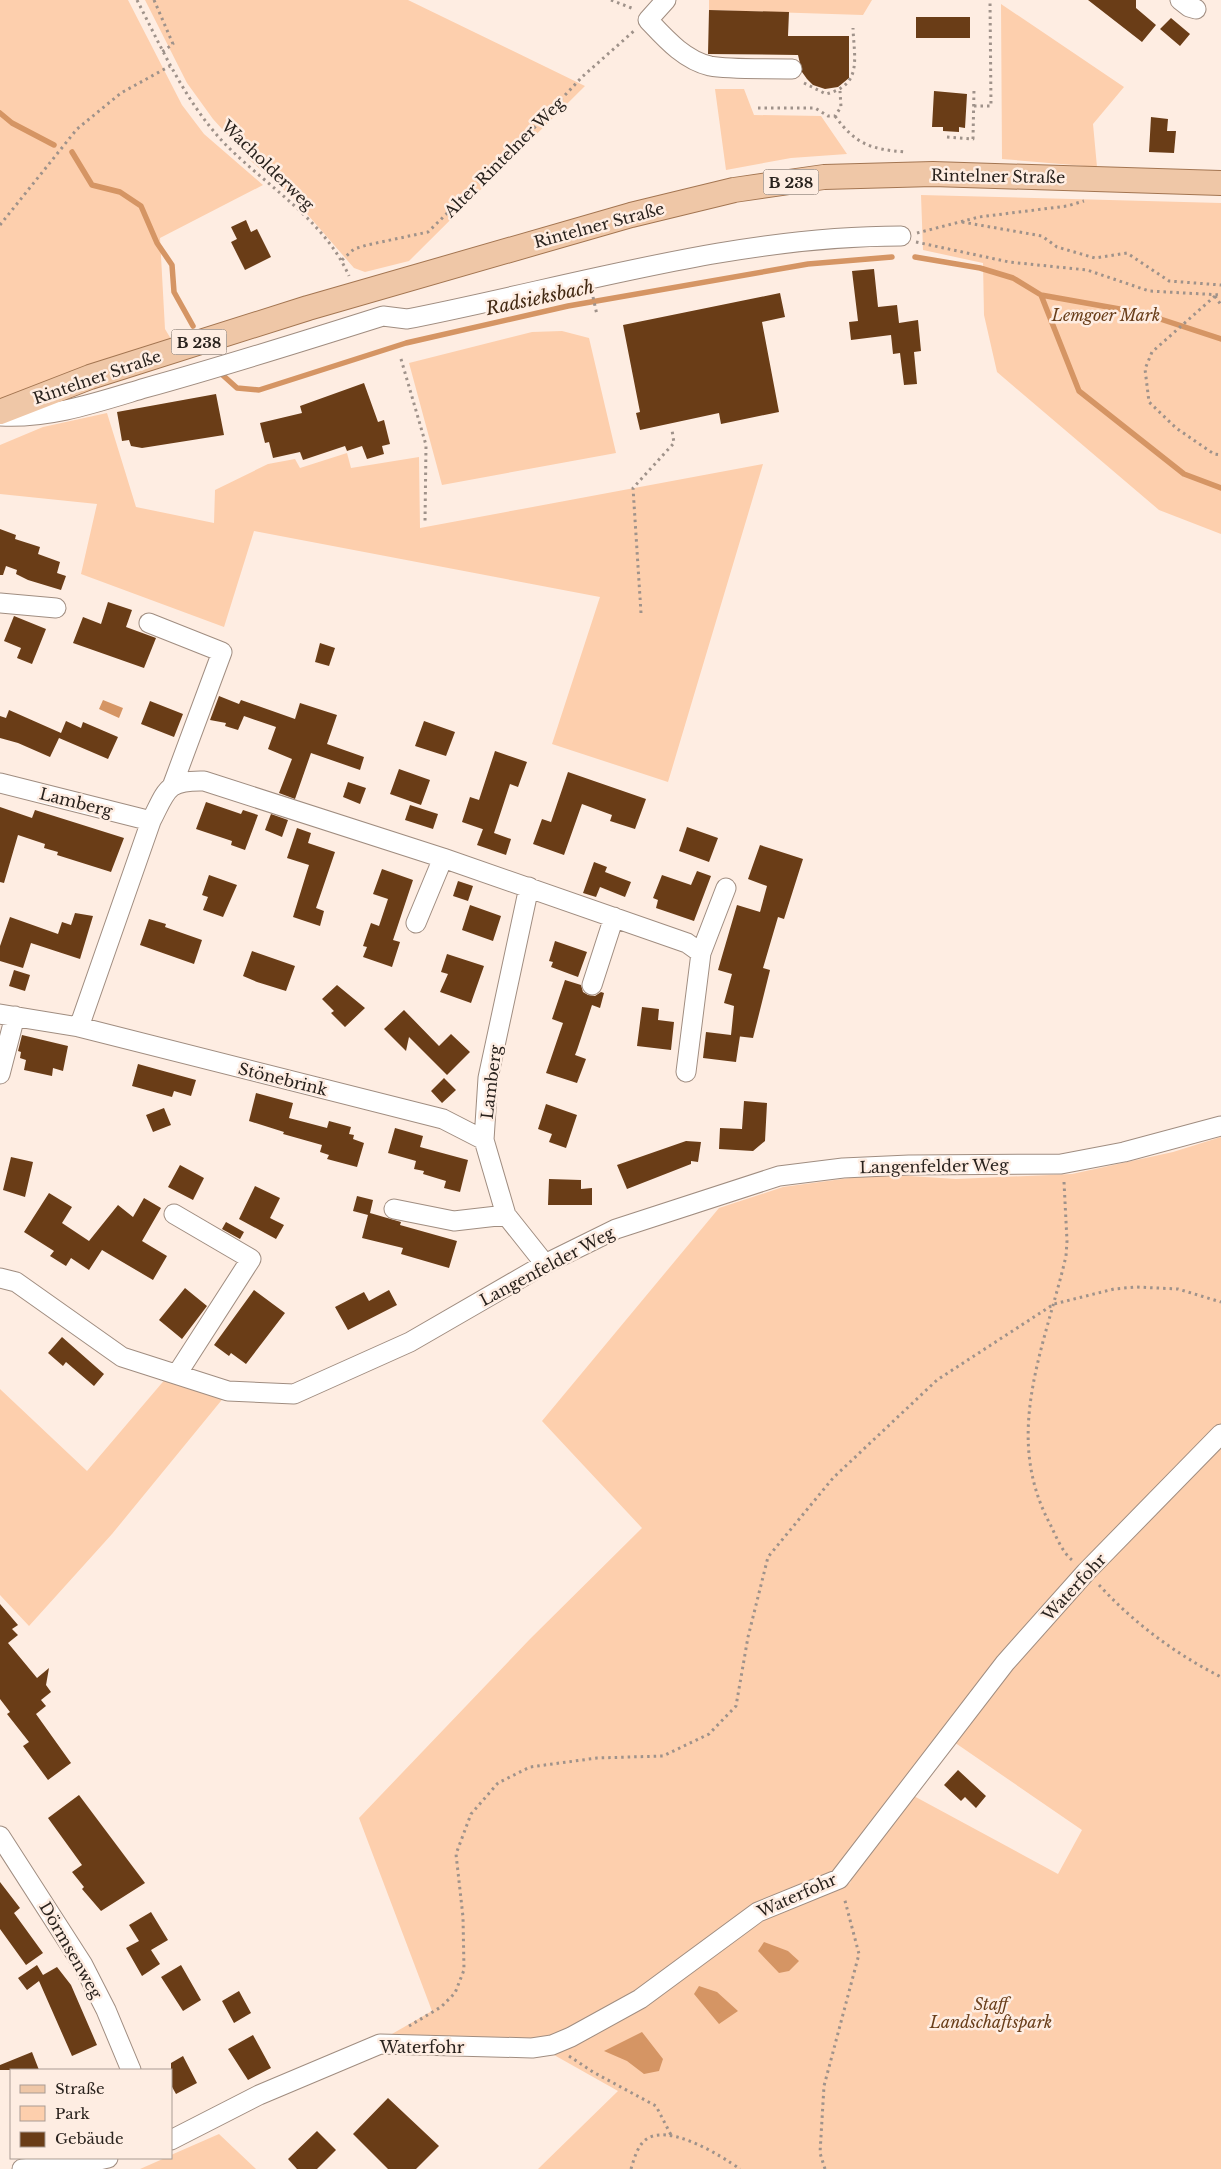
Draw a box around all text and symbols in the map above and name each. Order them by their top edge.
street label: Alter Rintelner Weg [439,92,569,222]
street label: Wacholderweg [217,115,319,215]
street label: Rintelner Straße [931,165,1065,187]
road number: B 238 [764,170,818,194]
street label: Rintelner Straße [532,198,666,252]
water label: Radsieksbach [483,276,596,320]
park label: Lemgoer Mark [1051,305,1160,325]
road number: B 238 [172,330,226,354]
street label: Rintelner Straße [30,346,164,408]
street label: Lamberg [37,783,115,821]
street label: Lamberg [477,1043,506,1120]
street label: Stönebrink [236,1058,330,1100]
street label: Langenfelder Weg [859,1155,1009,1177]
street label: Langenfelder Weg [476,1222,618,1310]
street label: Waterfohr [1037,1549,1110,1625]
street label: Waterfohr [753,1869,840,1922]
street label: Dörmsenweg [35,1898,107,2002]
park label: Staff Landschaftspark [929,1994,1052,2032]
street label: Waterfohr [379,2037,465,2057]
legend [10,2069,172,2159]
text: Straße [55,2079,105,2098]
text: Park [55,2104,91,2123]
text: Gebäude [55,2129,124,2148]

